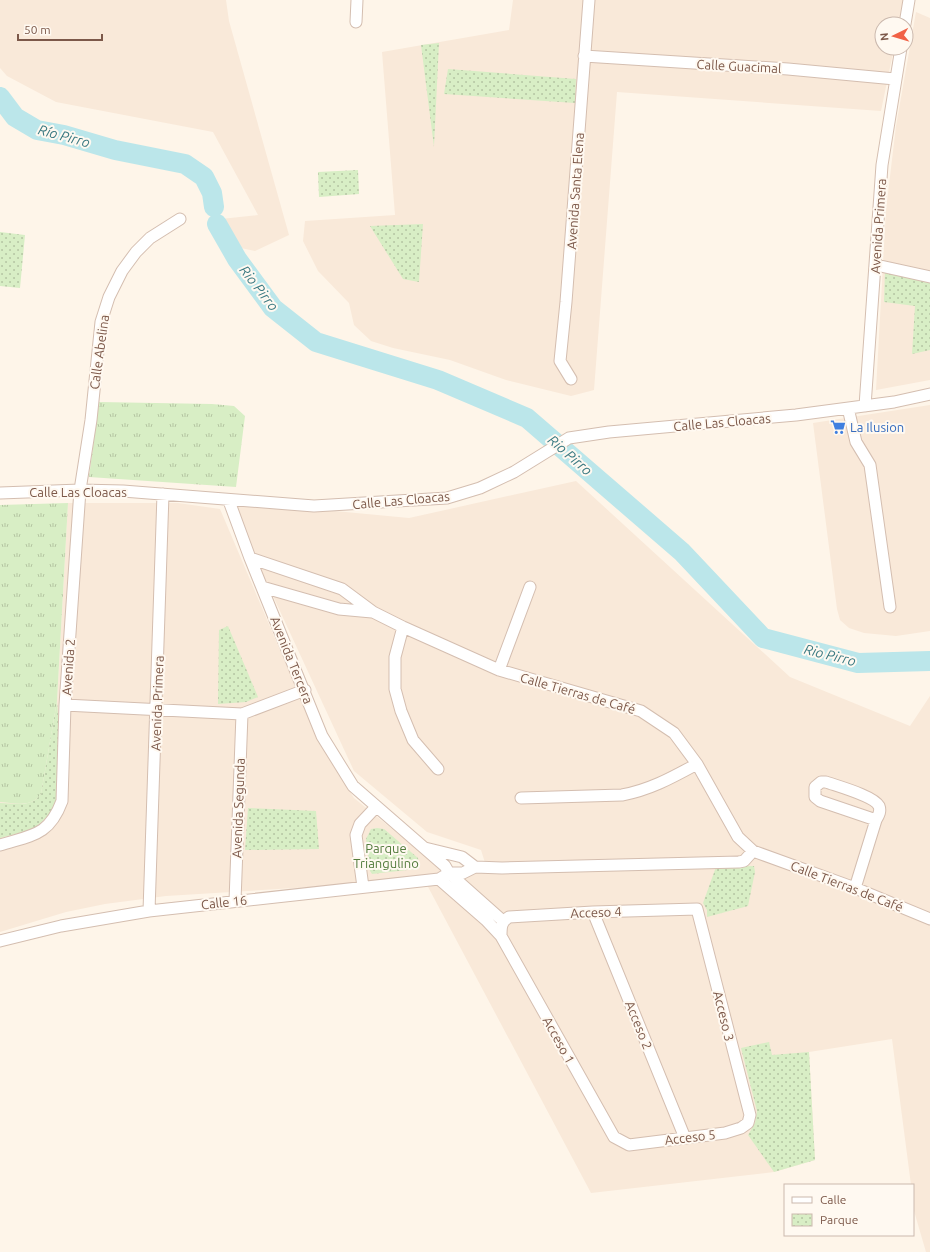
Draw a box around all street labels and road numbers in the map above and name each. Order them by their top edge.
street label: Calle Guacimal [696,57,782,75]
street label: Avenida Santa Elena [564,132,586,250]
street label: Avenida Primera [868,178,888,274]
street label: Calle Abelina [87,314,111,390]
street label: Calle Las Cloacas [673,411,772,433]
street label: Calle Las Cloacas [29,485,127,499]
street label: Calle Las Cloacas [352,489,451,511]
street label: Avenida Tercera [268,614,316,706]
street label: Avenida 2 [59,638,77,696]
street label: Avenida Primera [148,655,166,751]
street label: Calle Tierras de Café [519,670,637,716]
street label: Avenida Segunda [229,758,247,858]
street label: Calle Tierras de Café [789,858,905,914]
street label: Calle 16 [200,893,248,911]
street label: Acceso 4 [570,904,622,920]
street label: Acceso 3 [711,989,737,1043]
street label: Acceso 2 [623,999,655,1051]
street label: Acceso 1 [540,1014,578,1066]
street label: Acceso 5 [664,1127,716,1147]

